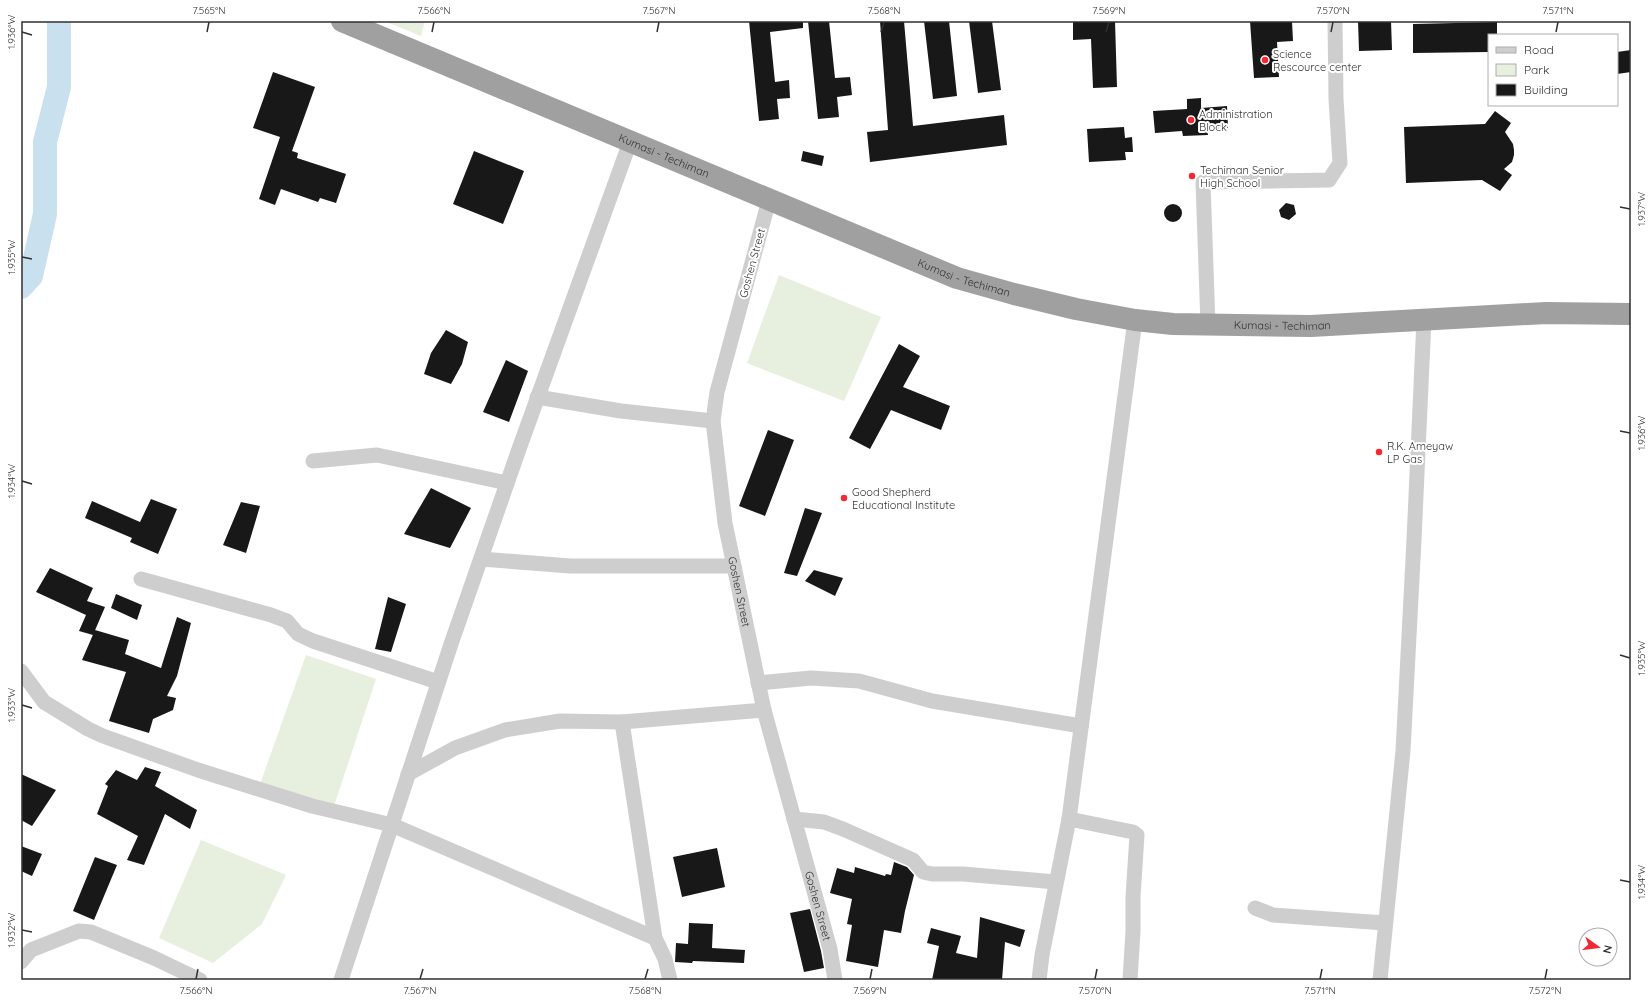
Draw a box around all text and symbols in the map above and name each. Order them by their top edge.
text: 7.565°N [192,4,226,17]
text: 7.566°N [417,4,451,17]
text: 7.567°N [643,4,675,17]
text: 7.568°N [867,4,901,17]
text: 7.569°N [1092,4,1126,17]
text: 7.570°N [1316,4,1350,17]
text: 7.571°N [1542,4,1574,17]
text: 1.936°W [5,14,18,49]
legend [1488,34,1618,106]
text: Road [1524,42,1554,57]
place label: Science Rescource center [1273,47,1362,74]
marker: Science Rescource center [1260,55,1270,65]
text: Park [1524,62,1549,77]
text: Building [1524,82,1568,97]
place label: Administration Block [1199,107,1273,134]
marker: Administration Block [1186,115,1196,125]
street label: Kumasi - Techiman [617,130,711,181]
place label: Techiman Senior High School [1200,163,1285,190]
marker: Techiman Senior High School [1187,171,1197,181]
text: 1.937°W [1635,191,1648,226]
street label: Goshen Street [736,226,768,299]
text: 1.935°W [5,239,18,274]
street label: Kumasi - Techiman [915,255,1012,300]
street label: Kumasi - Techiman [1234,318,1331,333]
text: 1.936°W [1635,415,1648,450]
place label: R.K. Ameyaw LP Gas [1387,439,1453,466]
marker: R.K. Ameyaw LP Gas [1374,447,1384,457]
text: 1.934°W [5,463,18,498]
place label: Good Shepherd Educational Institute [852,485,955,512]
marker: Good Shepherd Educational Institute [839,493,849,503]
street label: Goshen Street [725,555,754,628]
text: 1.935°W [1635,640,1648,675]
text: 1.933°W [5,687,18,722]
text: 1.934°W [1635,864,1648,899]
street label: Goshen Street [802,869,834,942]
text: 1.932°W [5,912,18,947]
north arrow [1578,927,1618,967]
text: N [1600,944,1615,955]
text: 7.566°N [179,984,213,997]
text: 7.567°N [404,984,436,997]
text: 7.568°N [628,984,662,997]
text: 7.569°N [853,984,887,997]
text: 7.570°N [1078,984,1112,997]
text: 7.571°N [1304,984,1336,997]
text: 7.572°N [1528,984,1562,997]

